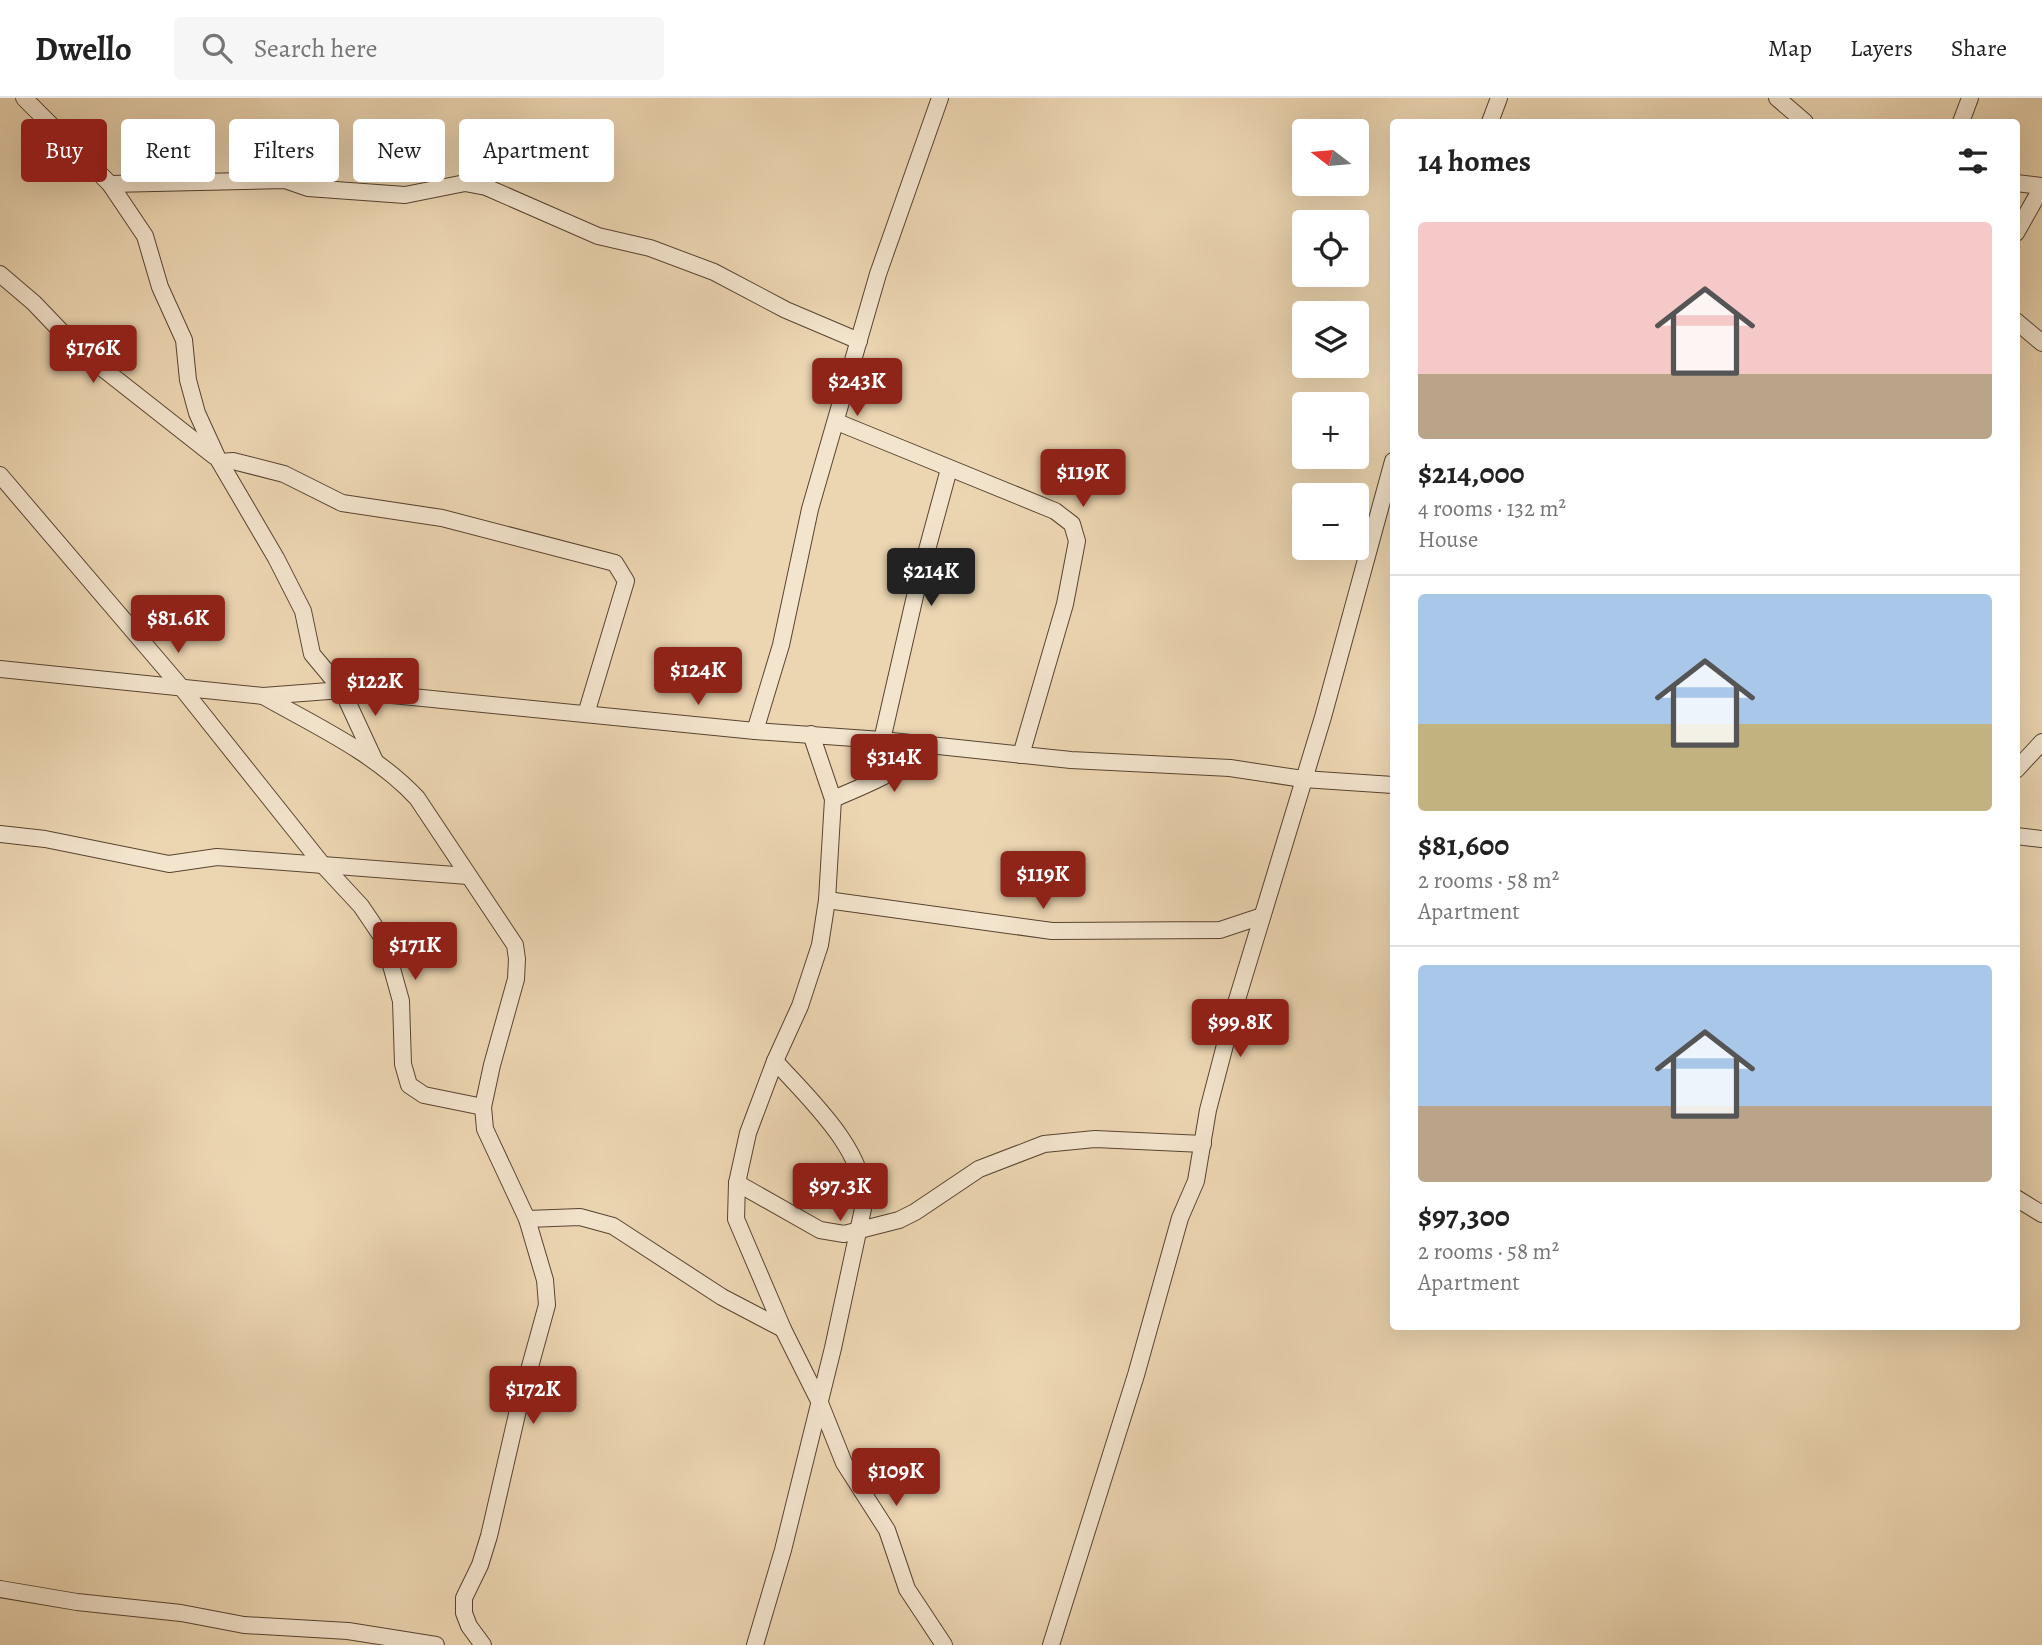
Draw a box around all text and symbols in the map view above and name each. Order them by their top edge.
search box [174,17,664,80]
text: Dwello [35,26,132,71]
icon: search [198,29,236,67]
text: Search here [254,31,377,66]
text: Map [1768,32,1812,64]
text: Layers [1850,32,1913,64]
text: Share [1951,32,2007,64]
chip: Buy [21,119,107,182]
chip: Rent [121,119,215,182]
chip: Filters [229,119,339,182]
chip: New [353,119,445,182]
chip: Apartment [459,119,614,182]
north arrow [1292,119,1368,196]
map controls [1292,119,1369,560]
text: 14 homes [1418,141,1531,181]
icon: filters [1954,142,1992,180]
button: locate [1292,210,1369,287]
icon: home [1642,268,1768,394]
button: layers [1292,301,1369,378]
pin: $176K [44,326,142,385]
text: $176K [66,332,120,363]
pin: $243K [808,358,906,418]
text: $243K [828,365,886,396]
button: + [1292,392,1369,469]
pin: $119K [1034,450,1132,509]
text: $214,000 [1418,453,1525,493]
text: $119K [1057,456,1109,487]
button: − [1292,483,1369,560]
text: 4 rooms · 132 m² [1418,493,1566,524]
text: House [1418,524,1478,555]
pin: $214K [882,548,980,608]
text: $214K [903,555,959,586]
pin: $81.6K [121,596,235,655]
text: $81.6K [147,602,209,633]
icon: home [1642,640,1768,766]
pin: $124K [649,648,747,707]
text: $124K [670,654,726,685]
pin: $122K [326,658,424,718]
text: $122K [347,665,403,696]
pin: $314K [845,734,943,794]
text: $314K [867,741,921,772]
text: $81,600 [1418,825,1509,865]
pin: $119K [994,852,1092,911]
text: $119K [1017,858,1069,889]
text: 2 rooms · 58 m² [1418,865,1559,896]
text: Apartment [1418,896,1520,927]
pin: $171K [366,922,464,982]
text: $171K [389,929,441,960]
pin: $99.8K [1183,1000,1297,1059]
text: $99.8K [1208,1006,1272,1037]
icon: home [1642,1011,1768,1137]
pin: $97.3K [783,1164,897,1223]
text: $97.3K [809,1170,871,1201]
text: $97,300 [1418,1196,1510,1236]
text: 2 rooms · 58 m² [1418,1236,1559,1267]
text: Apartment [1418,1267,1520,1298]
pin: $172K [484,1366,582,1426]
text: $172K [506,1373,561,1404]
pin: $109K [847,1448,945,1508]
text: $109K [868,1455,924,1486]

